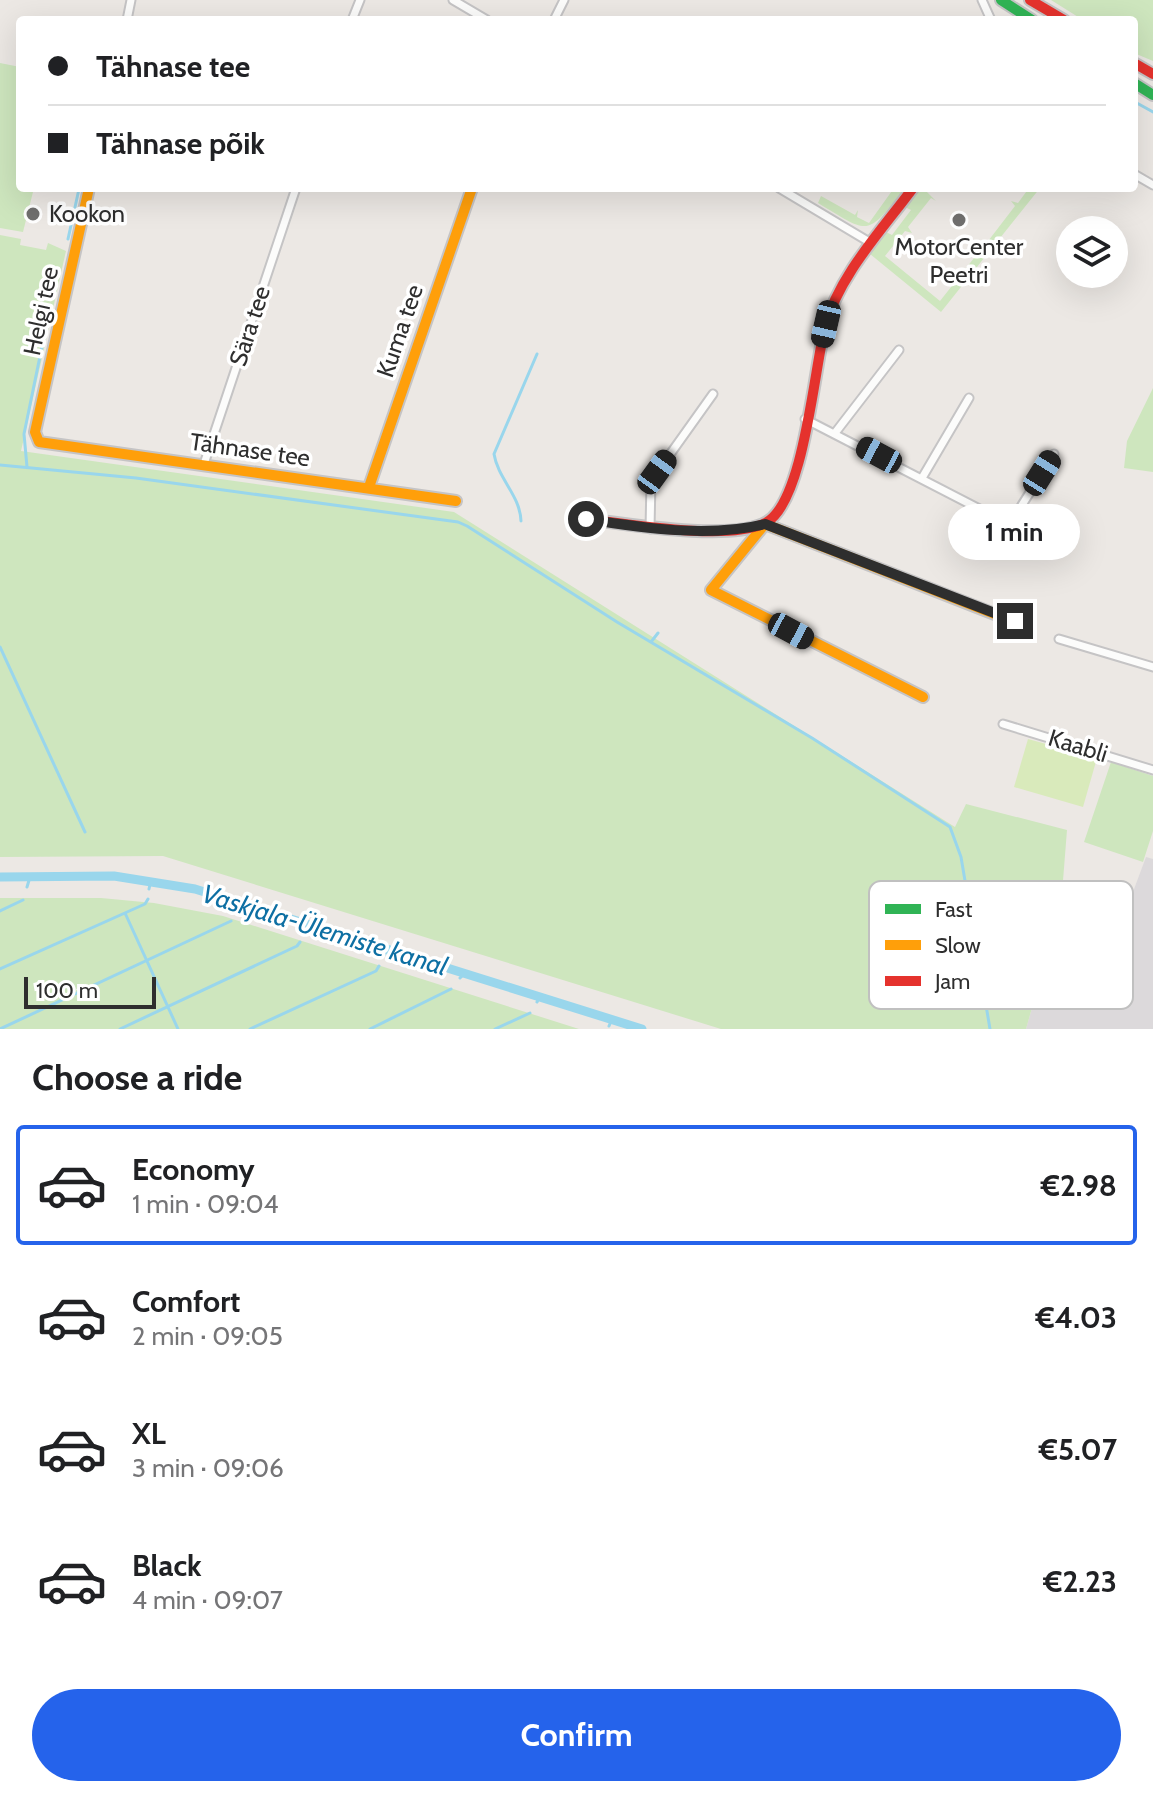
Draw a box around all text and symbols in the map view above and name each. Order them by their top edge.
text: Tähnase tee [96,48,250,85]
text: Tähnase põik [96,125,265,162]
place label: Kookon [49,199,125,228]
marker: Kookon [24,205,42,223]
marker: MotorCenter Peetri [950,211,968,229]
map controls [1056,216,1128,288]
button: layers [1056,216,1128,288]
place label: MotorCenter Peetri [895,232,1024,289]
street label: Helgi tee [17,264,64,358]
street label: Kuma tee [370,281,429,381]
street label: Sära tee [223,282,276,370]
car [809,298,843,350]
street label: Tähnase tee [188,427,312,472]
car [852,433,906,477]
car [633,446,681,498]
car [1019,446,1065,500]
route start [568,501,604,537]
callout: 1 min [949,505,1081,561]
text: 1 min [985,516,1043,548]
route end [997,603,1033,639]
car [764,609,818,653]
street label: Kaabli [1045,723,1111,768]
water label: Vaskjala-Ülemiste kanal [199,877,451,983]
legend [869,881,1133,1009]
text: Fast [935,896,973,923]
text: Slow [935,932,981,959]
text: Jam [934,968,970,995]
scale bar [24,973,156,1009]
text: 100 m [36,977,98,1004]
text: Choose a ride [32,1055,242,1099]
icon: car [36,1149,108,1221]
text: Economy [132,1151,255,1188]
text: €2.98 [1041,1167,1117,1204]
text: 1 min · 09:04 [132,1188,279,1220]
icon: car [36,1281,108,1353]
text: Comfort [132,1283,240,1320]
text: €4.03 [1035,1299,1117,1336]
text: 2 min · 09:05 [132,1320,283,1352]
icon: car [36,1413,108,1485]
text: XL [132,1415,166,1452]
text: €5.07 [1039,1431,1117,1468]
text: 3 min · 09:06 [132,1452,284,1484]
icon: car [36,1545,108,1617]
text: Black [132,1547,202,1584]
text: €2.23 [1043,1563,1117,1600]
text: 4 min · 09:07 [132,1584,283,1616]
button: Confirm [32,1689,1121,1781]

